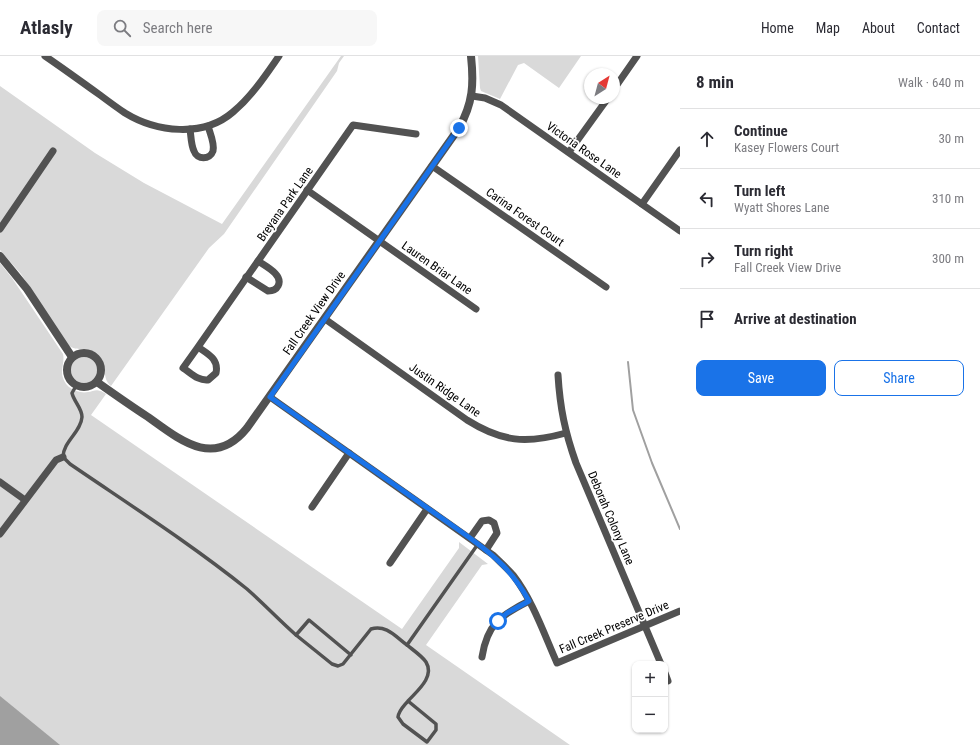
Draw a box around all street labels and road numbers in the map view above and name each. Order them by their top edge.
street label: Victoria Rose Lane [544,119,625,181]
street label: Breyana Park Lane [254,164,316,244]
street label: Carina Forest Court [483,185,567,249]
street label: Lauren Briar Lane [399,238,475,298]
street label: Fall Creek View Drive [280,268,348,358]
street label: Justin Ridge Lane [406,360,484,420]
street label: Deborah Colony Lane [585,469,637,567]
street label: Fall Creek Preserve Drive [557,597,671,656]

